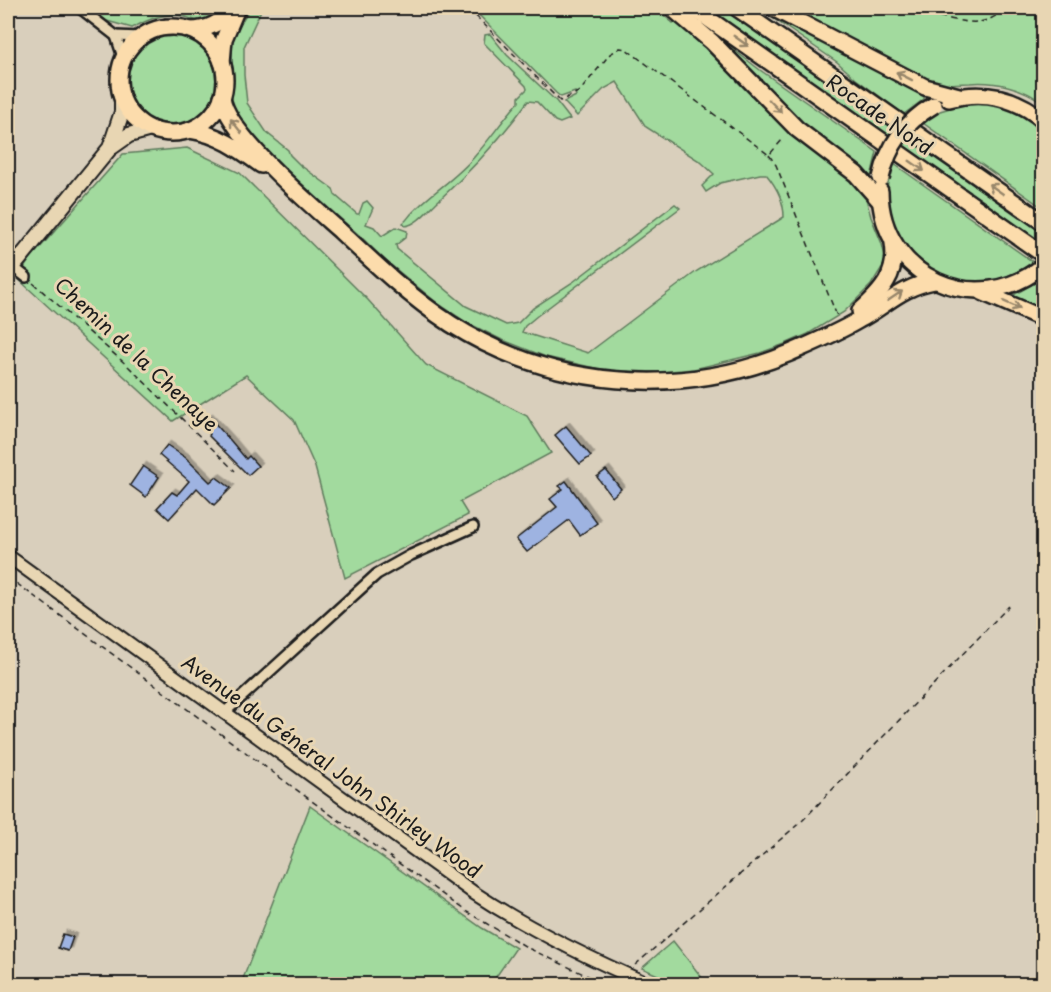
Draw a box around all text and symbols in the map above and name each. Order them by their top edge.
one-way arrow [732,35,749,47]
street label: Rocade Nord [820,66,940,162]
one-way arrow [895,70,913,82]
one-way arrow [767,99,782,114]
one-way arrow [230,118,243,134]
one-way arrow [909,160,925,172]
one-way arrow [988,183,1004,195]
street label: Chemin de la Chenaye [48,270,226,438]
one-way arrow [886,290,903,303]
one-way arrow [1002,299,1020,311]
street label: Avenue du Général John Shirley Wood [176,647,488,885]

